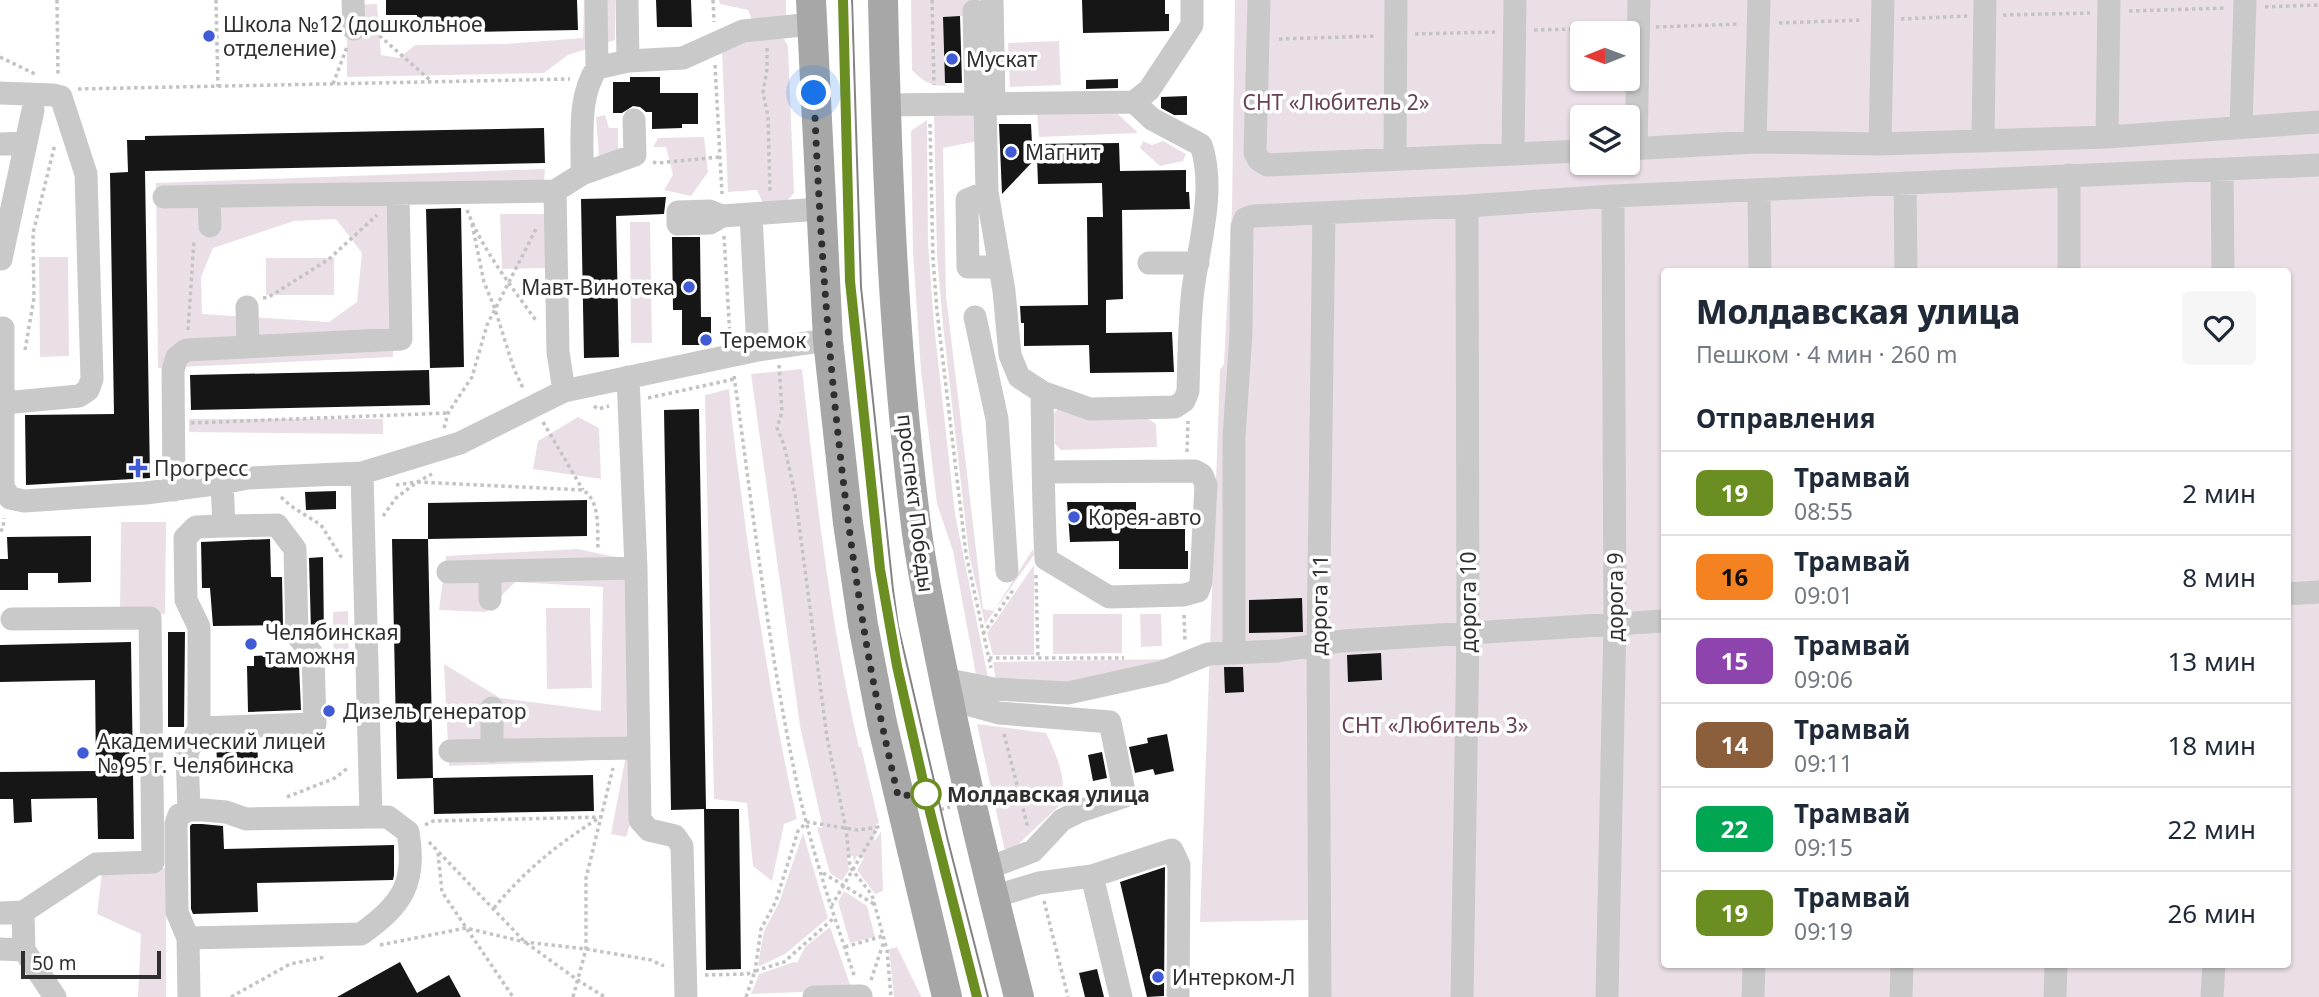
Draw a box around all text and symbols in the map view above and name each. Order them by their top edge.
place label: Школа №12 (дошкольное отделение) [223,10,483,62]
north arrow [1570,21,1640,91]
map controls [1570,21,1640,175]
marker: Школа №12 (дошкольное отделение) [201,28,217,44]
place label: Мускат [966,45,1038,73]
marker: Мускат [944,51,960,67]
your location [796,75,831,110]
park label: СНТ «Любитель 2» [1243,88,1429,116]
button: layers [1570,105,1640,175]
place label: Магнит [1025,138,1101,166]
marker: Магнит [1003,144,1019,160]
place label: Мавт-Винотека [521,273,675,301]
marker: Мавт-Винотека [681,279,697,295]
text: Молдавская улица [1696,289,2020,334]
button: heart [2182,291,2256,365]
place label: Теремок [720,326,807,354]
marker: Теремок [698,332,714,348]
text: Пешком · 4 мин · 260 m [1696,338,1958,370]
text: Отправления [1696,400,1875,436]
street label: проспект Победы [891,412,941,594]
place label: Прогресс [154,454,249,482]
marker: Прогресс [128,458,148,478]
text: Трамвай [1794,459,1911,495]
text: 2 мин [2182,475,2256,511]
text: 19 [1721,476,1748,509]
text: 08:55 [1794,495,1853,527]
place label: Корея-авто [1088,503,1202,531]
marker: Корея-авто [1066,509,1082,525]
text: Трамвай [1794,543,1911,579]
street label: дорога 10 [1454,552,1482,652]
street label: дорога 9 [1601,553,1629,641]
street label: дорога 11 [1304,554,1334,656]
text: 8 мин [2182,559,2256,595]
text: 16 [1721,560,1748,593]
text: 09:01 [1794,579,1853,611]
place label: Челябинская таможня [265,618,399,670]
text: Трамвай [1794,627,1911,663]
marker: Челябинская таможня [243,636,259,652]
text: 13 мин [2167,643,2256,679]
text: 15 [1721,644,1748,677]
text: 09:06 [1794,663,1853,695]
place label: Дизель генератор [343,697,526,725]
marker: Дизель генератор [321,703,337,719]
park label: СНТ «Любитель 3» [1342,711,1528,739]
text: Трамвай [1794,711,1911,747]
place label: Академический лицей № 95 г. Челябинска [97,727,326,779]
text: 18 мин [2167,727,2256,763]
text: 14 [1721,728,1748,761]
marker: Академический лицей № 95 г. Челябинска [75,745,91,761]
text: 09:11 [1794,747,1853,779]
marker: Молдавская улица [911,779,941,809]
place label: Молдавская улица [947,780,1150,808]
text: Трамвай [1794,795,1911,831]
text: 22 мин [2167,811,2256,847]
text: 22 [1721,812,1748,845]
text: 09:15 [1794,831,1853,863]
text: Трамвай [1794,879,1911,915]
text: 26 мин [2167,895,2256,931]
text: 19 [1721,896,1748,929]
text: 09:19 [1794,915,1853,947]
scale bar [21,948,161,980]
text: 50 m [32,950,76,976]
place label: Интерком-Л [1172,963,1295,991]
marker: Интерком-Л [1150,969,1166,985]

